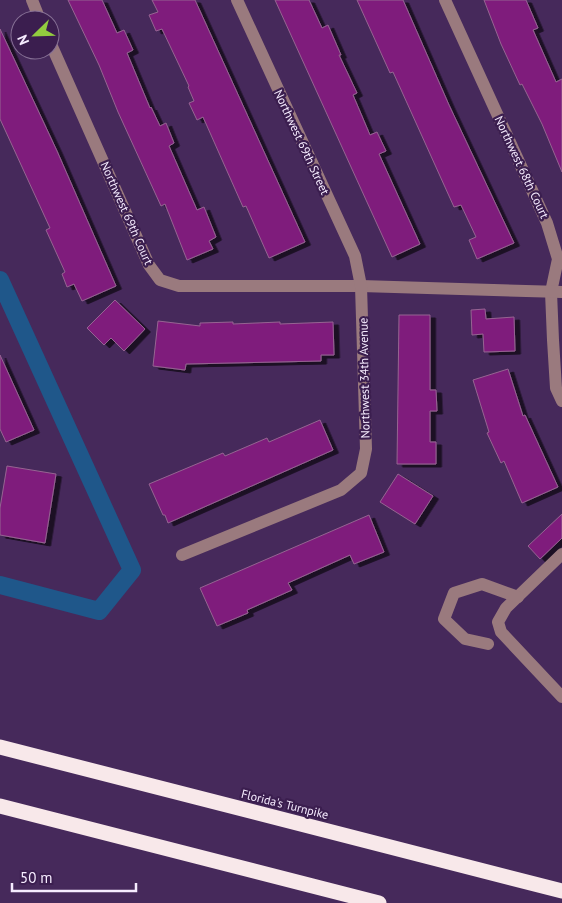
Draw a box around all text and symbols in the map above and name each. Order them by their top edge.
north arrow [10,10,60,60]
text: N [13,32,33,48]
street label: Northwest 69th Street [271,87,333,197]
street label: Northwest 68th Court [492,113,552,221]
street label: Northwest 69th Court [97,159,157,267]
street label: Northwest 34th Avenue [355,318,373,438]
street label: Florida's Turnpike [240,786,330,822]
scale bar [12,860,136,892]
text: 50 m [20,868,53,887]

